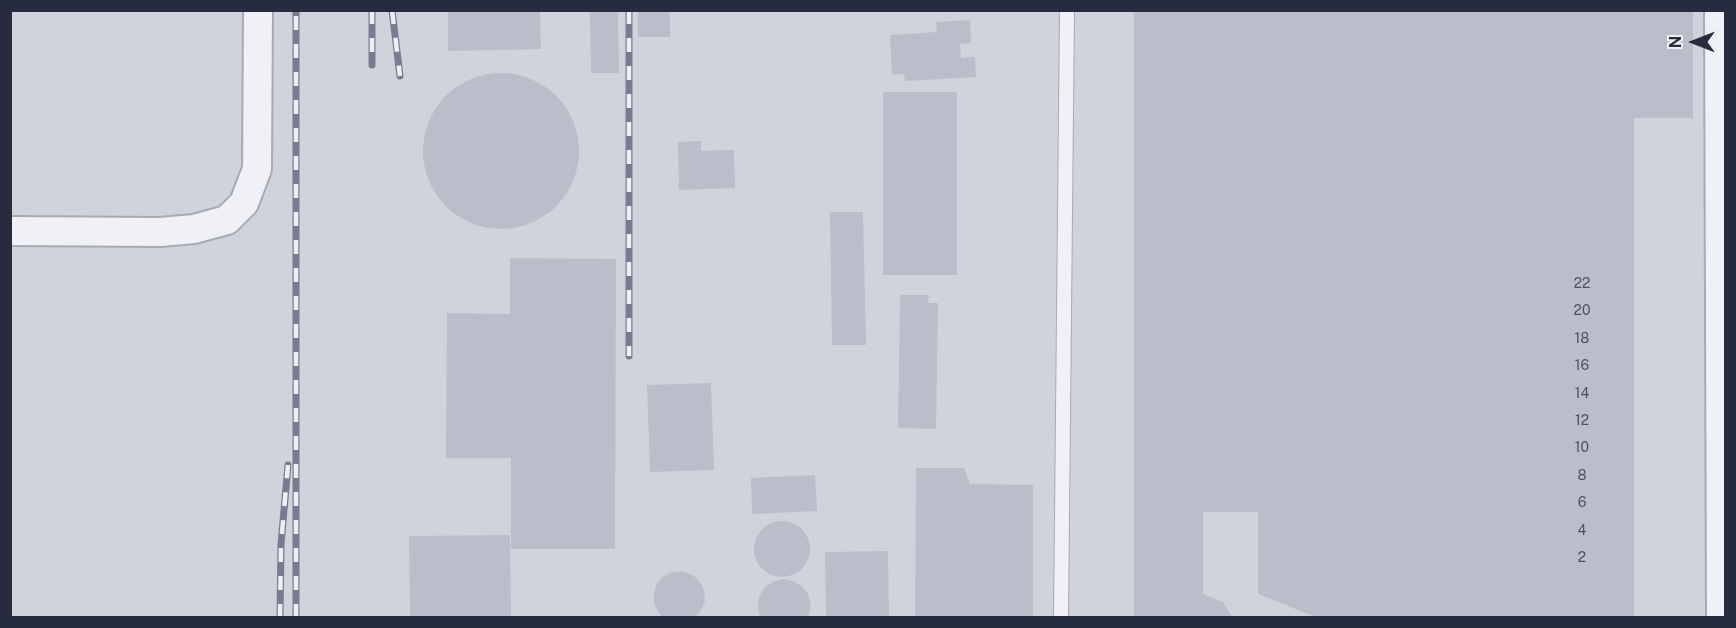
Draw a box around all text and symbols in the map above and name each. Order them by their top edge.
north arrow [1664,12,1724,72]
text: N [1666,36,1685,48]
house number: 22 [1574,276,1590,292]
house number: 20 [1574,303,1590,319]
house number: 18 [1575,331,1589,347]
house number: 16 [1575,358,1589,374]
house number: 14 [1575,386,1589,402]
house number: 12 [1575,413,1589,429]
house number: 10 [1575,440,1589,456]
house number: 8 [1577,468,1587,484]
house number: 6 [1578,495,1586,511]
house number: 4 [1578,523,1586,539]
house number: 2 [1578,550,1586,566]

